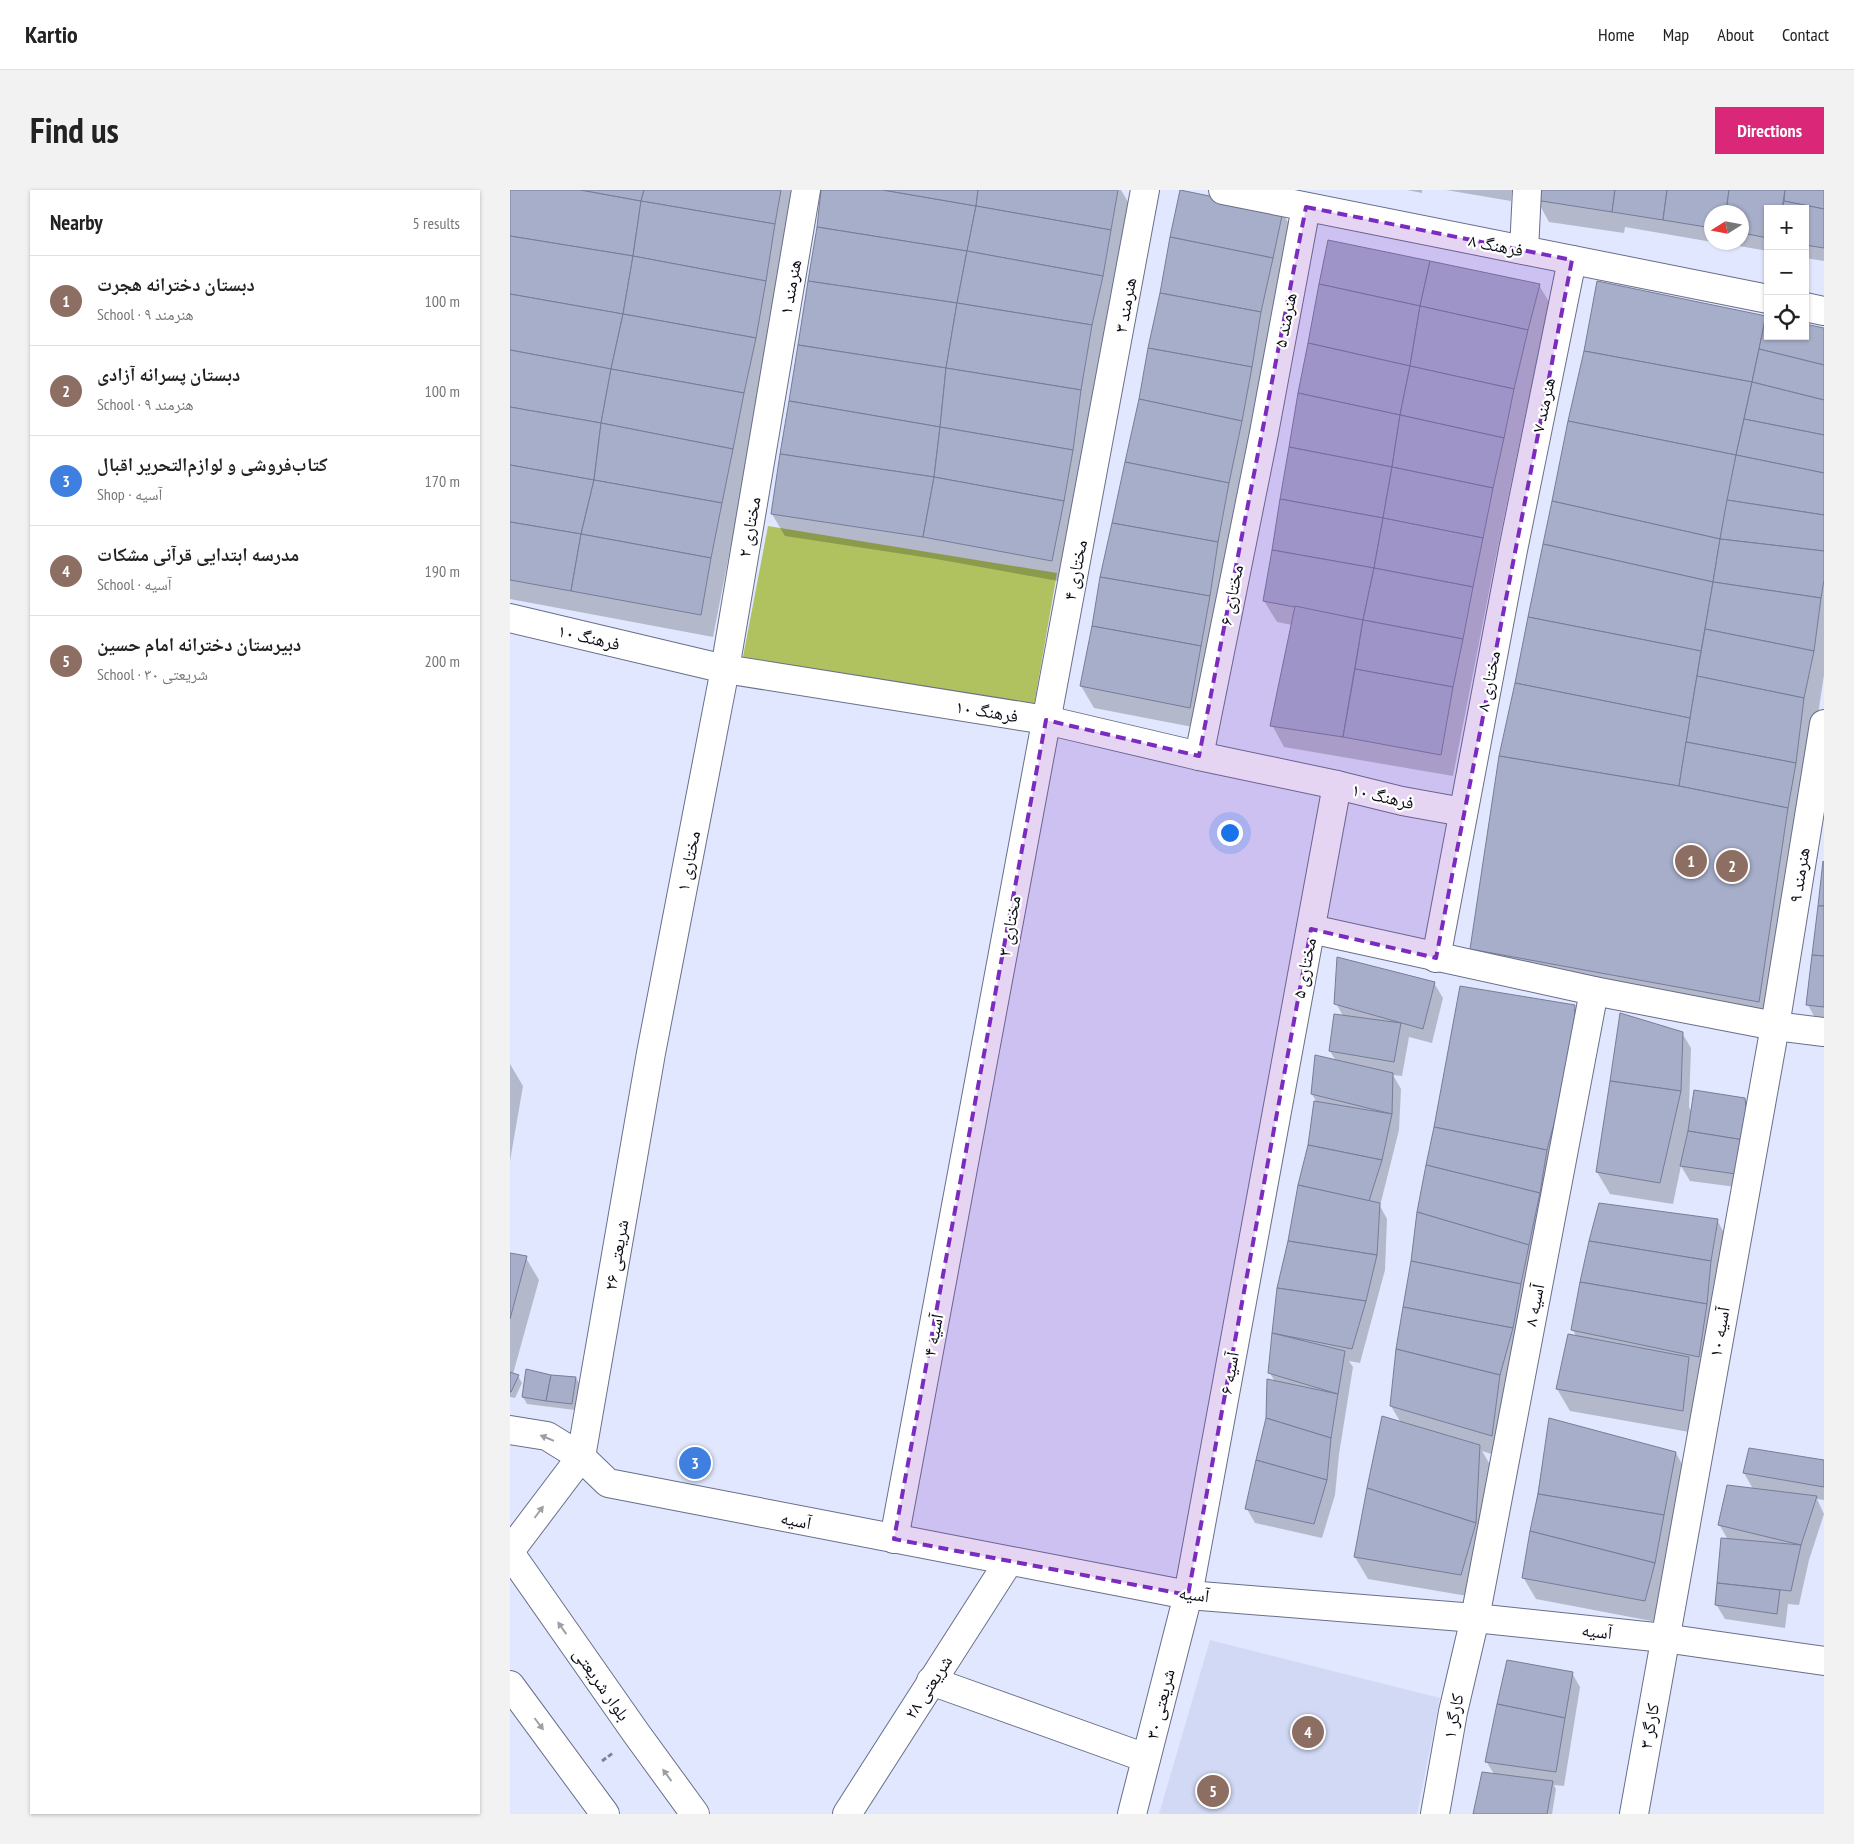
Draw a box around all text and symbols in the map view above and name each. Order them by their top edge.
text: Kartio [25,19,78,50]
text: Home [1598,23,1635,46]
text: Map [1663,23,1689,46]
text: About [1717,23,1754,46]
text: Contact [1782,23,1829,46]
text: Find us [30,107,119,153]
button: Directions [1715,107,1824,154]
north arrow [1704,205,1749,250]
map controls [1764,205,1809,340]
button: + [1764,205,1809,250]
text: Nearby [50,209,103,236]
text: 5 results [413,213,460,233]
street label: فرهنگ ۸ [1467,228,1525,262]
button: − [1764,250,1809,295]
street label: هنرمند ۱ [774,258,806,316]
text: دبستان دخترانه هجرت [97,272,255,296]
street label: هنرمند ۳ [1109,276,1141,334]
text: 1 [62,291,70,311]
text: 100 m [425,291,460,311]
street label: هنرمند ۵ [1268,291,1302,349]
button: locate [1764,295,1809,340]
text: School · هنرمند ۹ [97,304,194,324]
text: دبستان پسرانه آزادی [97,362,240,386]
street label: هنرمند ۷ [1526,375,1560,435]
text: 2 [62,381,70,401]
text: 100 m [425,381,460,401]
text: School · هنرمند ۹ [97,394,194,414]
text: کتاب‌فروشی و لوازم‌التحریر اقبال [97,452,328,476]
text: 3 [62,471,70,491]
text: 170 m [425,471,460,491]
text: Shop · آسیه [97,484,162,504]
street label: مختاری ۲ [732,495,766,559]
street label: مختاری ۴ [1058,538,1092,602]
text: مدرسه ابتدایی قرآنی مشکات [97,542,299,566]
text: 4 [62,561,70,581]
text: 190 m [425,561,460,581]
street label: مختاری ۶ [1214,563,1248,627]
text: School · آسیه [97,574,172,594]
street label: فرهنگ ۱۰ [556,619,622,655]
text: دبیرستان دخترانه امام حسین [97,632,301,656]
street label: مختاری ۸ [1471,649,1505,713]
text: 5 [62,651,70,671]
text: 200 m [425,651,460,671]
text: School · شریعتی ۳۰ [97,664,208,684]
street label: فرهنگ ۱۰ [954,695,1020,727]
street label: فرهنگ ۱۰ [1350,778,1416,814]
your location [1217,820,1243,846]
street label: مختاری ۱ [671,829,705,893]
pin: 1 [1675,842,1707,880]
street label: هنرمند ۹ [1783,846,1815,904]
pin: 2 [1716,847,1748,885]
street label: مختاری ۳ [992,894,1026,958]
street label: مختاری ۵ [1287,936,1321,1000]
street label: شریعتی ۲۶ [598,1218,634,1292]
street label: آسیه ۸ [1519,1281,1549,1328]
street label: آسیه ۱۰ [1703,1305,1735,1359]
street label: آسیه ۴ [918,1311,948,1358]
street label: آسیه ۶ [1214,1350,1244,1396]
one-way arrow [539,1434,554,1442]
pin: 3 [679,1444,711,1482]
one-way arrow [534,1506,545,1519]
street label: آسیه [779,1506,814,1534]
street label: آسیه [1177,1581,1211,1607]
street label: آسیه [1581,1618,1614,1644]
one-way arrow [557,1621,567,1635]
street label: بلوار شریعتی [568,1643,636,1725]
street label: شریعتی ۲۸ [899,1651,957,1723]
street label: شریعتی ۳۰ [1140,1666,1180,1742]
street label: کارگر ۱ [1437,1691,1469,1741]
street label: کارگر ۳ [1634,1701,1664,1750]
pin: 4 [1292,1713,1324,1751]
one-way arrow [534,1717,544,1731]
one-way arrow [661,1769,672,1782]
pin: 5 [1197,1772,1229,1810]

